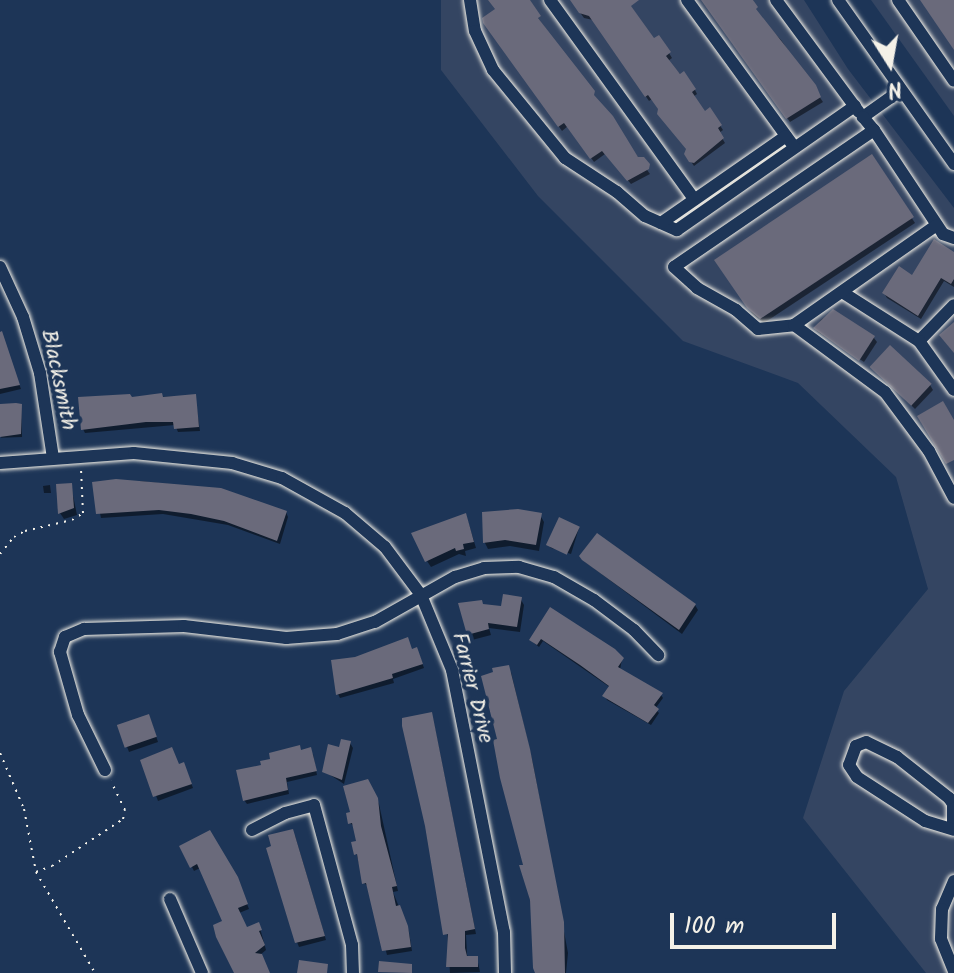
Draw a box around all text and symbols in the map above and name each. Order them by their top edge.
north arrow [850,24,930,104]
text: N [885,70,905,107]
street label: Blacksmith [34,327,82,433]
street label: Farrier Drive [445,630,499,746]
scale bar [674,897,840,947]
text: 100 m [684,907,744,946]

